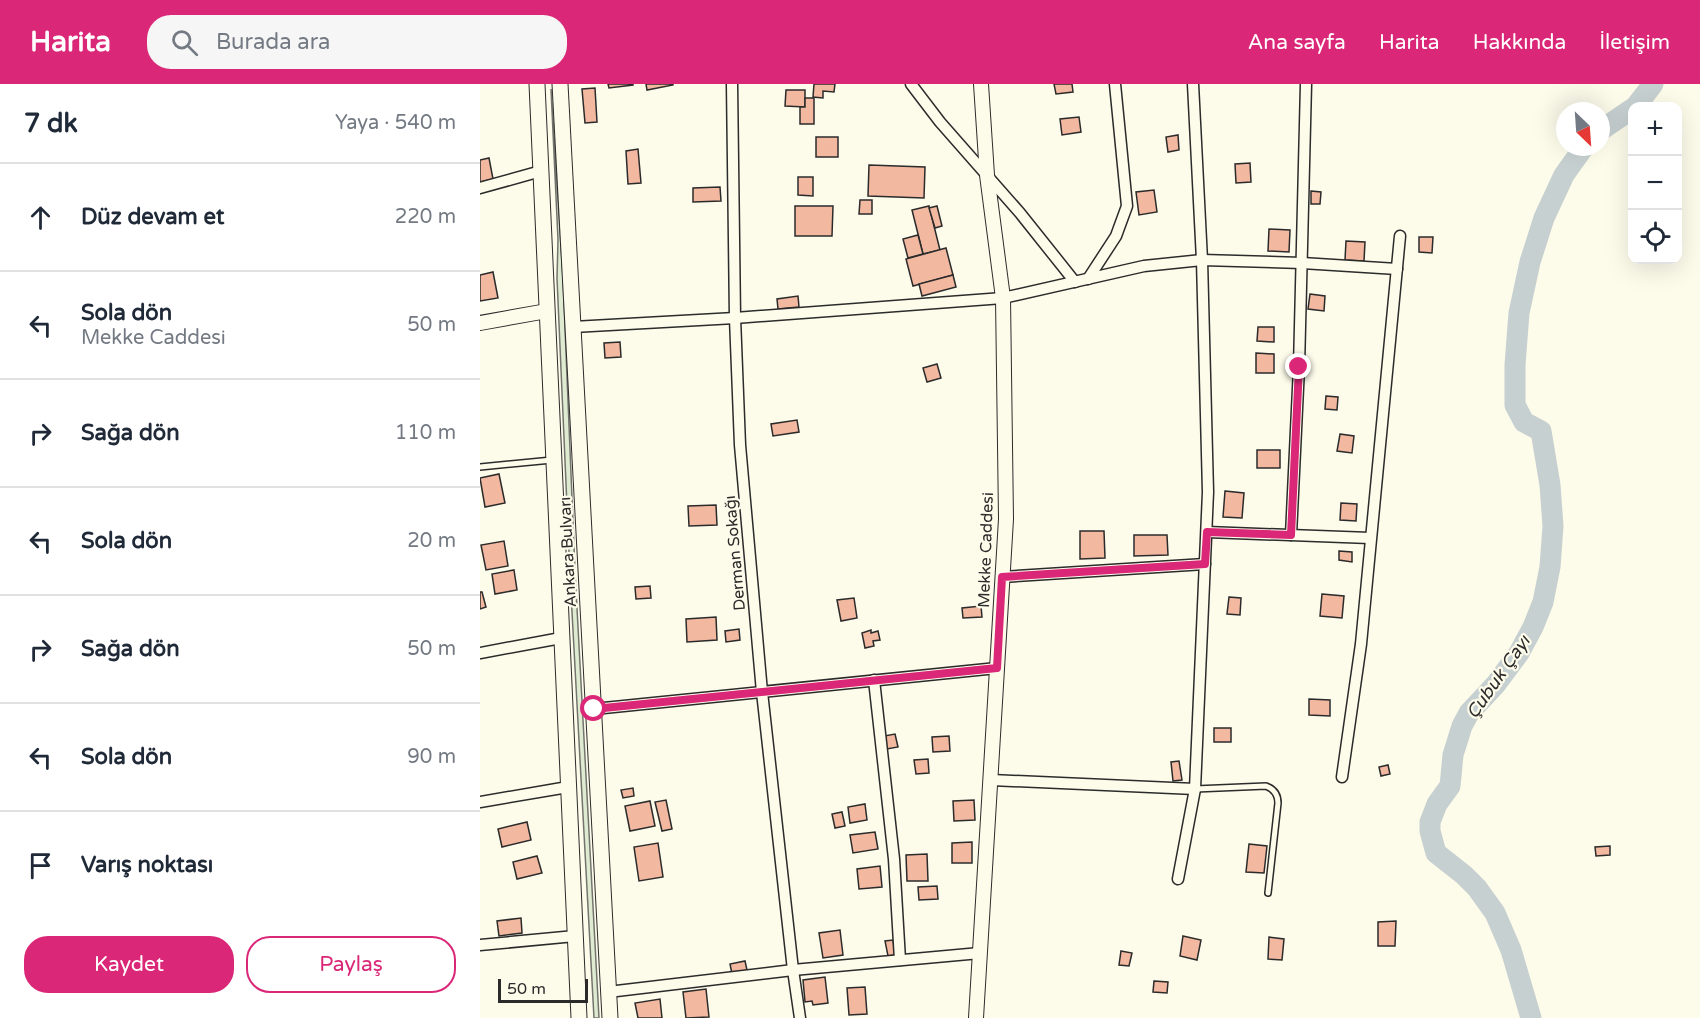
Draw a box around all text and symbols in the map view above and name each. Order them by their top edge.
search box [147,15,567,69]
text: Harita [30,25,111,59]
icon: search [168,26,201,59]
text: Burada ara [216,29,330,55]
text: Ana sayfa [1248,30,1346,55]
text: Harita [1379,30,1440,55]
text: Hakkında [1473,30,1566,55]
text: İletişim [1599,30,1670,55]
north arrow [1556,102,1610,156]
map controls [1628,102,1682,264]
button: + [1628,102,1682,156]
text: 7 dk [24,108,78,139]
text: Yaya · 540 m [335,111,456,135]
button: − [1628,156,1682,210]
icon: ahead [24,201,57,234]
text: Düz devam et [81,204,224,230]
text: 220 m [395,205,456,229]
button: locate [1628,210,1682,264]
text: Sola dön [81,300,172,326]
icon: left [24,309,57,342]
text: 50 m [407,313,456,337]
text: Mekke Caddesi [81,326,226,350]
route end [1285,353,1311,379]
icon: right [24,417,57,450]
text: Sağa dön [81,420,180,446]
text: 110 m [395,421,456,445]
street label: Mekke Caddesi [974,492,998,608]
street label: Derman Sokağı [720,494,750,612]
street label: Ankara Bulvarı [555,496,581,608]
icon: left [24,525,57,558]
text: Sola dön [81,528,172,554]
text: 20 m [407,529,456,553]
water label: Çubuk Çayı [1461,630,1536,723]
icon: right [24,633,57,666]
text: Sağa dön [81,636,180,662]
text: 50 m [407,637,456,661]
route start [580,695,606,721]
icon: left [24,741,57,774]
text: Sola dön [81,744,172,770]
text: 90 m [407,745,456,769]
icon: arrive [24,849,57,882]
text: Varış noktası [81,852,213,878]
button: Kaydet [24,936,234,993]
button: Paylaş [246,936,456,993]
scale bar [498,976,588,1004]
text: 50 m [507,979,546,999]

